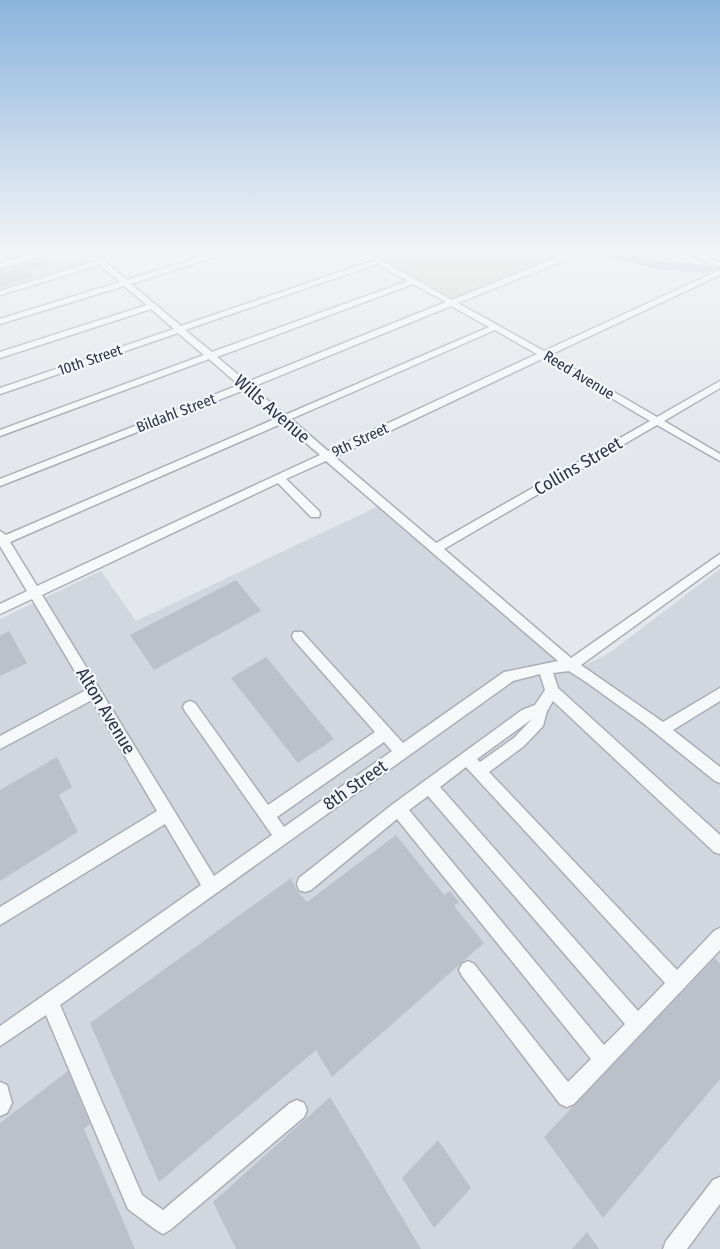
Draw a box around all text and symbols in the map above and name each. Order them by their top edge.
street label: 10th Street [55,341,125,379]
street label: Reed Avenue [540,347,618,403]
street label: Wills Avenue [229,370,315,448]
street label: Bildahl Street [134,390,218,436]
street label: 9th Street [329,419,391,461]
street label: Collins Street [530,432,626,500]
street label: Alton Avenue [72,664,140,758]
street label: 8th Street [319,755,391,815]

